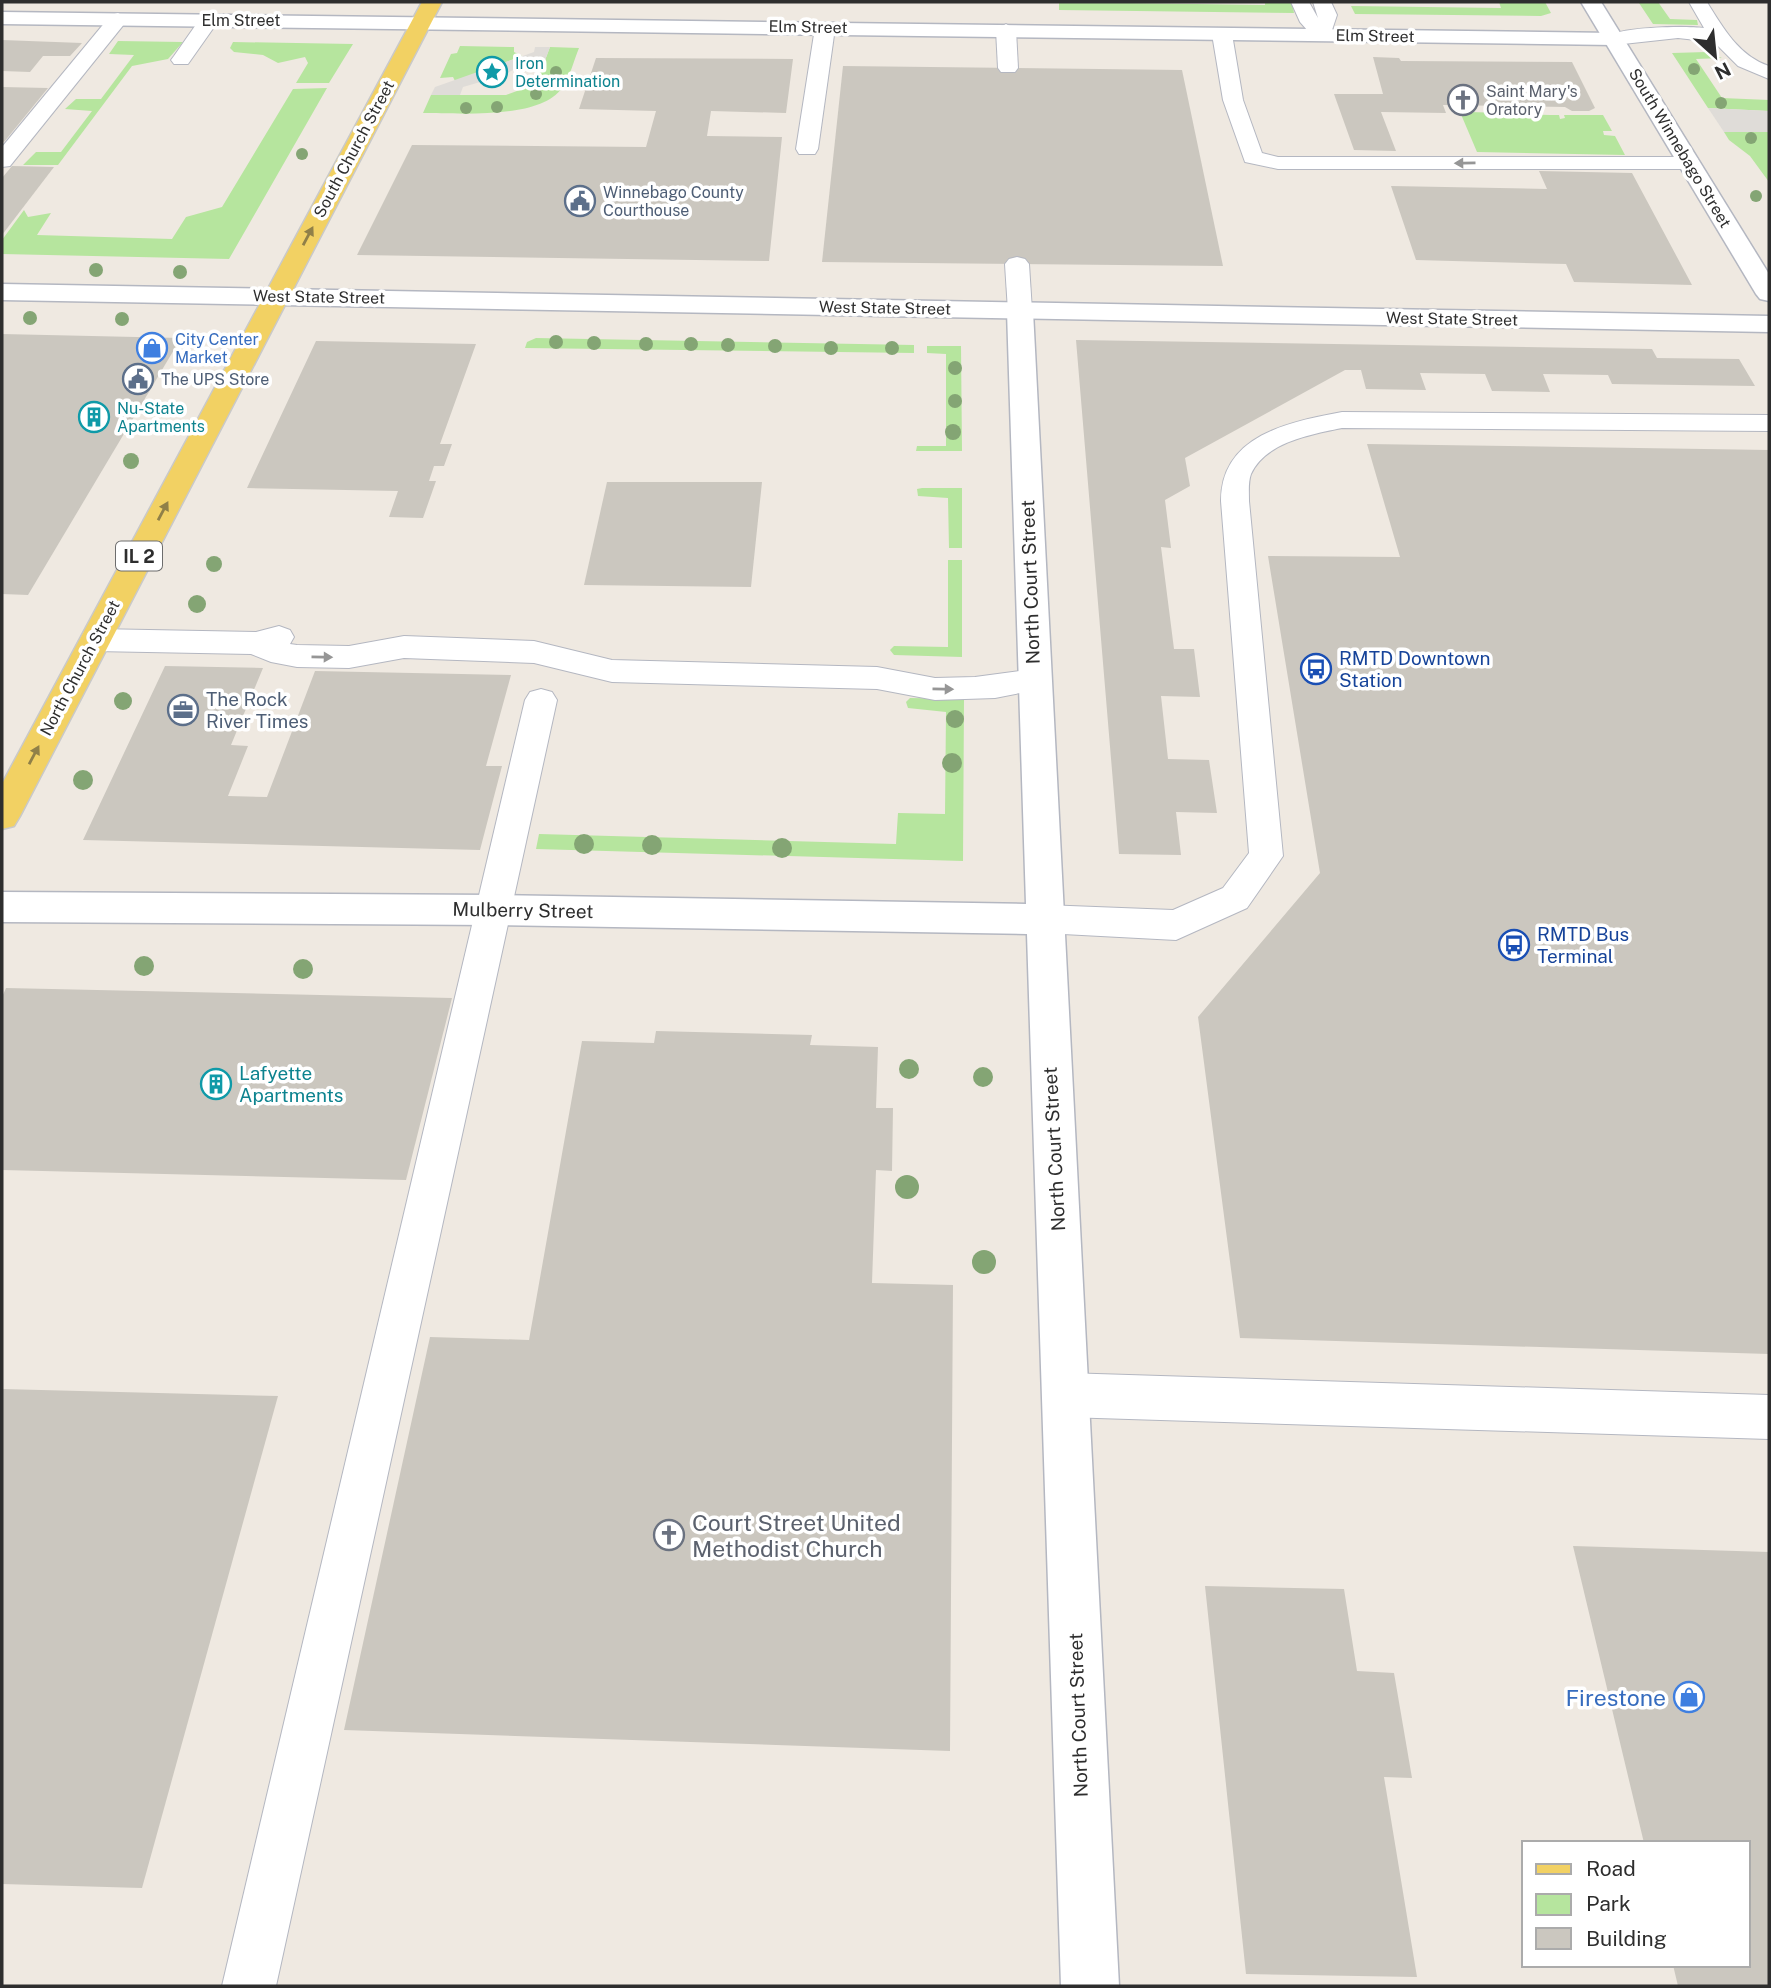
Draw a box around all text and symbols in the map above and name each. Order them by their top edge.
street label: Elm Street [202,11,280,30]
street label: Elm Street [768,17,848,37]
north arrow [1680,21,1750,91]
street label: Elm Street [1335,26,1415,46]
place label: Iron Determination [515,54,620,91]
place icon: Iron Determination [475,55,509,89]
text: N [1711,58,1734,84]
street label: South Winnebago Street [1625,65,1735,231]
street label: South Church Street [310,77,398,221]
place label: Saint Mary's Oratory [1486,82,1578,119]
church icon: Saint Mary's Oratory [1446,83,1480,117]
one-way arrow [1453,157,1475,169]
place label: Winnebago County Courthouse [603,183,744,220]
public building icon: Winnebago County Courthouse [563,184,597,218]
one-way arrow [301,226,313,246]
street label: West State Street [253,286,385,308]
street label: West State Street [819,297,951,319]
street label: West State Street [1386,308,1518,330]
place label: City Center Market [175,330,259,367]
shop icon: City Center Market [135,331,169,365]
public building icon: The UPS Store [121,362,155,396]
place label: The UPS Store [161,370,269,389]
place label: Nu-State Apartments [117,399,205,436]
building icon: Nu-State Apartments [77,400,111,434]
street label: North Court Street [1016,499,1044,665]
one-way arrow [157,501,168,521]
road number: IL 2 [116,542,162,570]
street label: North Church Street [36,597,124,739]
place label: RMTD Downtown Station [1339,647,1490,691]
one-way arrow [311,651,333,663]
bus stop icon: RMTD Downtown Station [1299,652,1333,686]
one-way arrow [933,683,955,695]
place label: The Rock River Times [206,688,309,732]
office icon: The Rock River Times [166,693,200,727]
one-way arrow [27,745,39,765]
street label: Mulberry Street [452,898,594,922]
place label: RMTD Bus Terminal [1537,923,1629,967]
bus stop icon: RMTD Bus Terminal [1497,928,1531,962]
place label: Lafyette Apartments [239,1062,343,1106]
street label: North Court Street [1039,1066,1069,1232]
building icon: Lafyette Apartments [199,1067,233,1101]
place label: Court Street United Methodist Church [692,1509,901,1562]
church icon: Court Street United Methodist Church [652,1518,686,1552]
street label: North Court Street [1064,1632,1092,1798]
shop icon: Firestone [1672,1680,1706,1714]
place label: Firestone [1565,1684,1666,1711]
legend [1522,1841,1750,1967]
text: Road [1586,1856,1636,1881]
text: Park [1586,1891,1631,1916]
text: Building [1586,1926,1667,1951]

